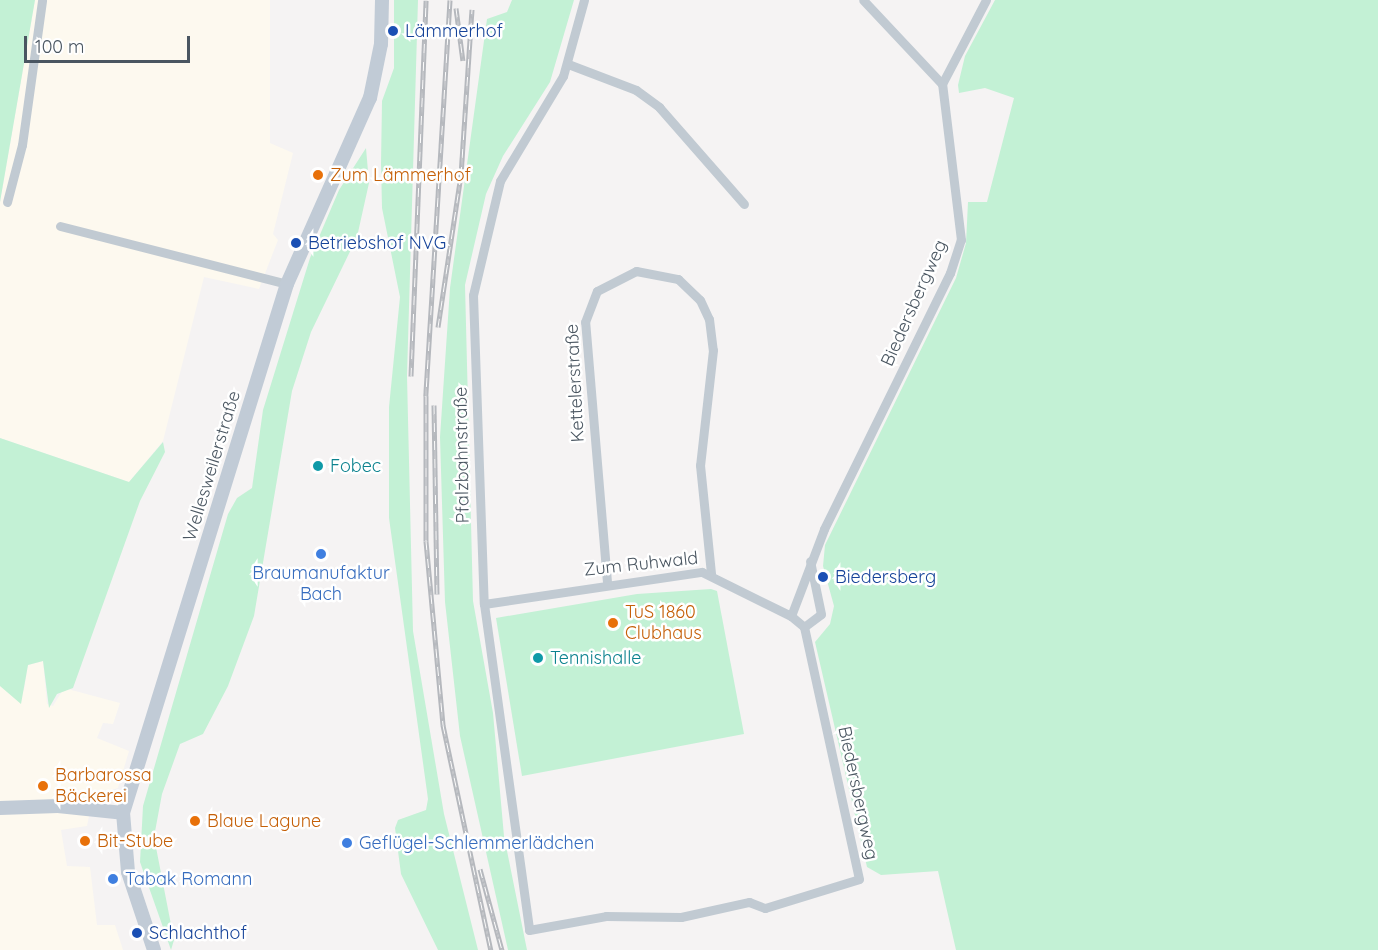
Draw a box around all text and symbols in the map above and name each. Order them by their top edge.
place label: Lämmerhof [405,20,503,42]
scale bar [27,24,194,62]
marker: Lämmerhof [386,24,400,38]
text: 100 m [35,35,84,58]
place label: Zum Lämmerhof [330,164,471,186]
marker: Zum Lämmerhof [311,168,325,182]
place label: Betriebshof NVG [308,232,446,254]
marker: Betriebshof NVG [289,236,303,250]
street label: Biedersbergweg [876,236,952,370]
street label: Kettelerstraße [561,323,589,443]
street label: Pfalzbahnstraße [450,386,474,524]
street label: Wellesweilerstraße [179,388,245,544]
place label: Fobec [330,455,381,477]
marker: Fobec [311,459,325,473]
marker: Braumanufaktur Bach [314,547,328,561]
street label: Zum Ruhwald [583,547,699,581]
place label: Braumanufaktur Bach [252,563,390,606]
place label: Biedersberg [835,566,936,588]
marker: Biedersberg [816,570,830,584]
place label: TuS 1860 Clubhaus [625,602,702,644]
marker: TuS 1860 Clubhaus [606,616,620,630]
place label: Tennishalle [550,647,641,669]
marker: Tennishalle [531,651,545,665]
street label: Biedersbergweg [833,724,883,862]
place label: Barbarossa Bäckerei [55,765,152,808]
marker: Barbarossa Bäckerei [36,779,50,793]
place label: Blaue Lagune [207,810,321,832]
marker: Blaue Lagune [188,814,202,828]
place label: Bit-Stube [97,830,173,852]
place label: Geflügel-Schlemmerlädchen [359,832,594,854]
marker: Bit-Stube [78,834,92,848]
marker: Geflügel-Schlemmerlädchen [340,836,354,850]
place label: Tabak Romann [125,868,252,890]
marker: Tabak Romann [106,872,120,886]
place label: Schlachthof [149,922,247,944]
marker: Schlachthof [130,926,144,940]

